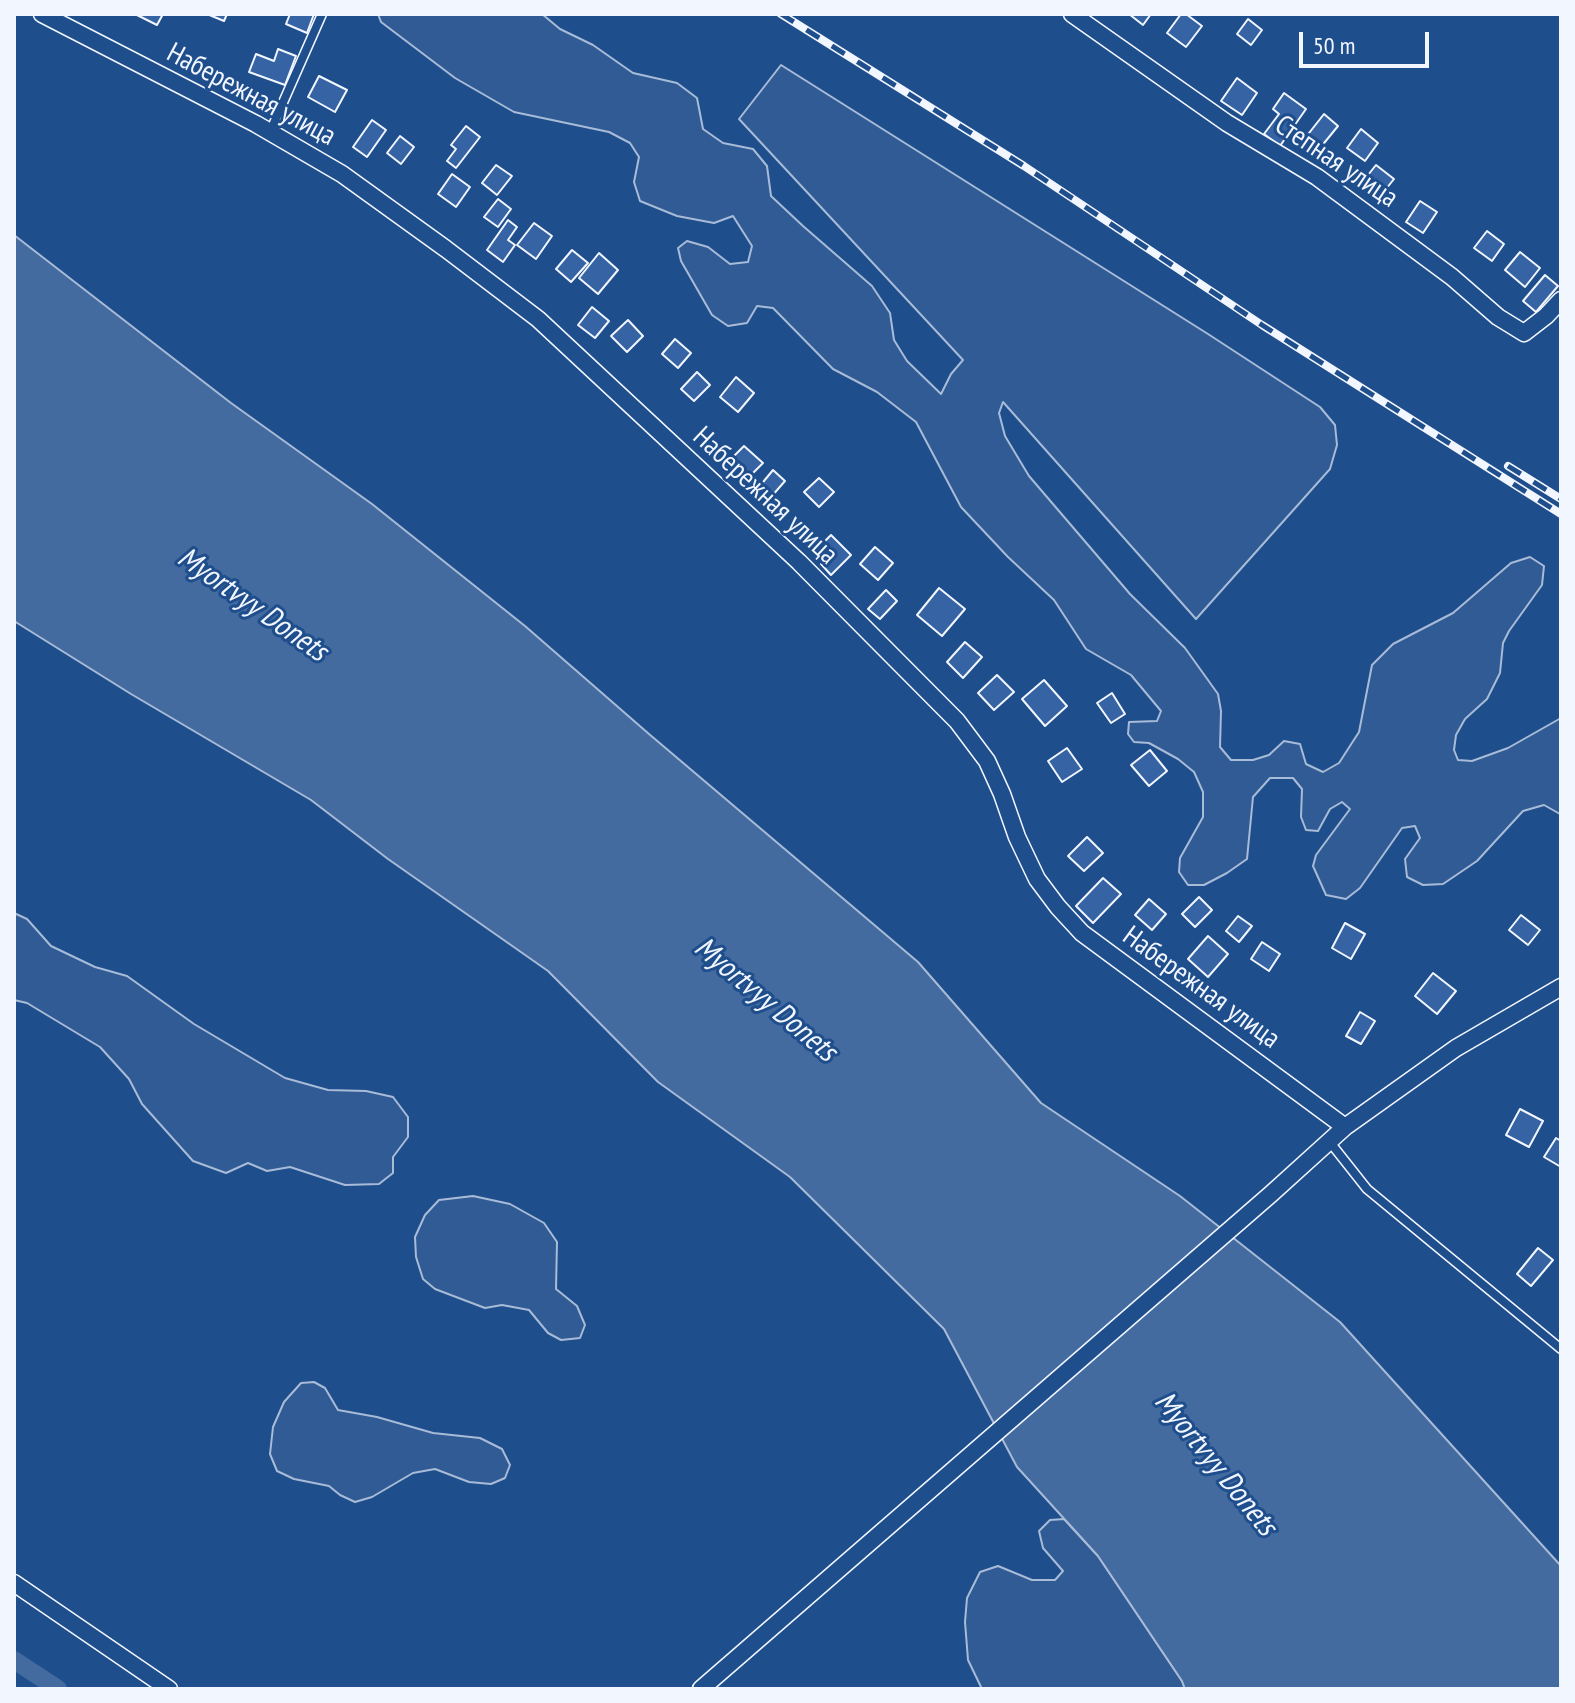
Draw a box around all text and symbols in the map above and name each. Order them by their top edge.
scale bar [1303,16,1433,66]
text: 50 m [1313,30,1355,61]
street label: Набережная улица [161,36,341,154]
street label: Степная улица [1268,109,1404,215]
street label: Набережная улица [686,420,844,572]
water label: Myortvyy Donets [170,540,334,670]
street label: Набережная улица [1116,920,1286,1056]
water label: Myortvyy Donets [687,930,843,1070]
water label: Myortvyy Donets [1146,1385,1284,1543]

